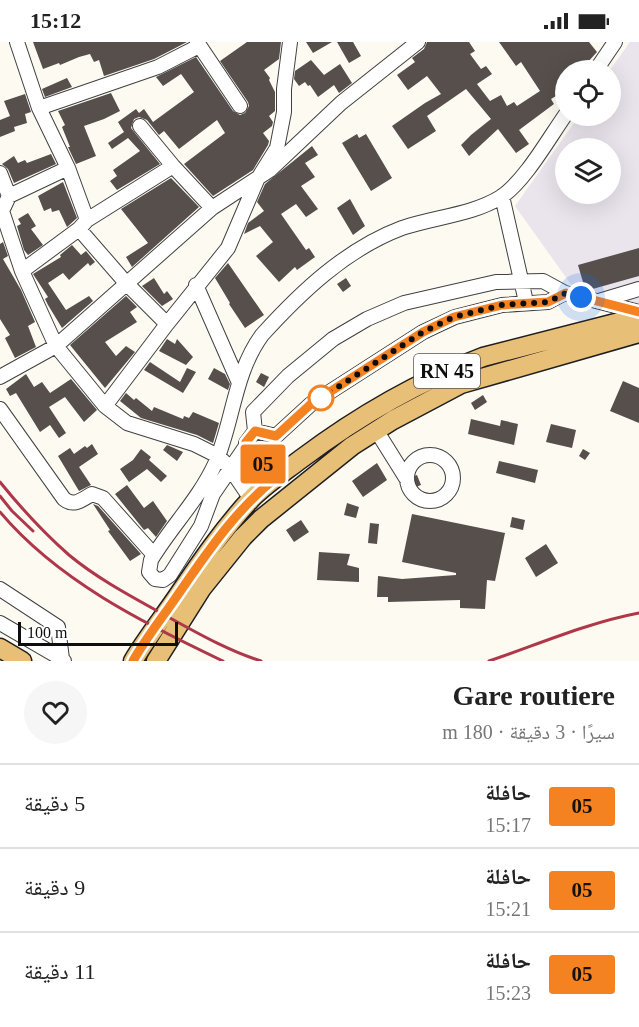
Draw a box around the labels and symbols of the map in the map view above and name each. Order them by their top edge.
your location [566,282,596,312]
road number: RN 45 [414,354,480,388]
unlabelled marker [308,385,334,411]
line badge: 05 [236,444,290,484]
scale bar [18,619,178,646]

